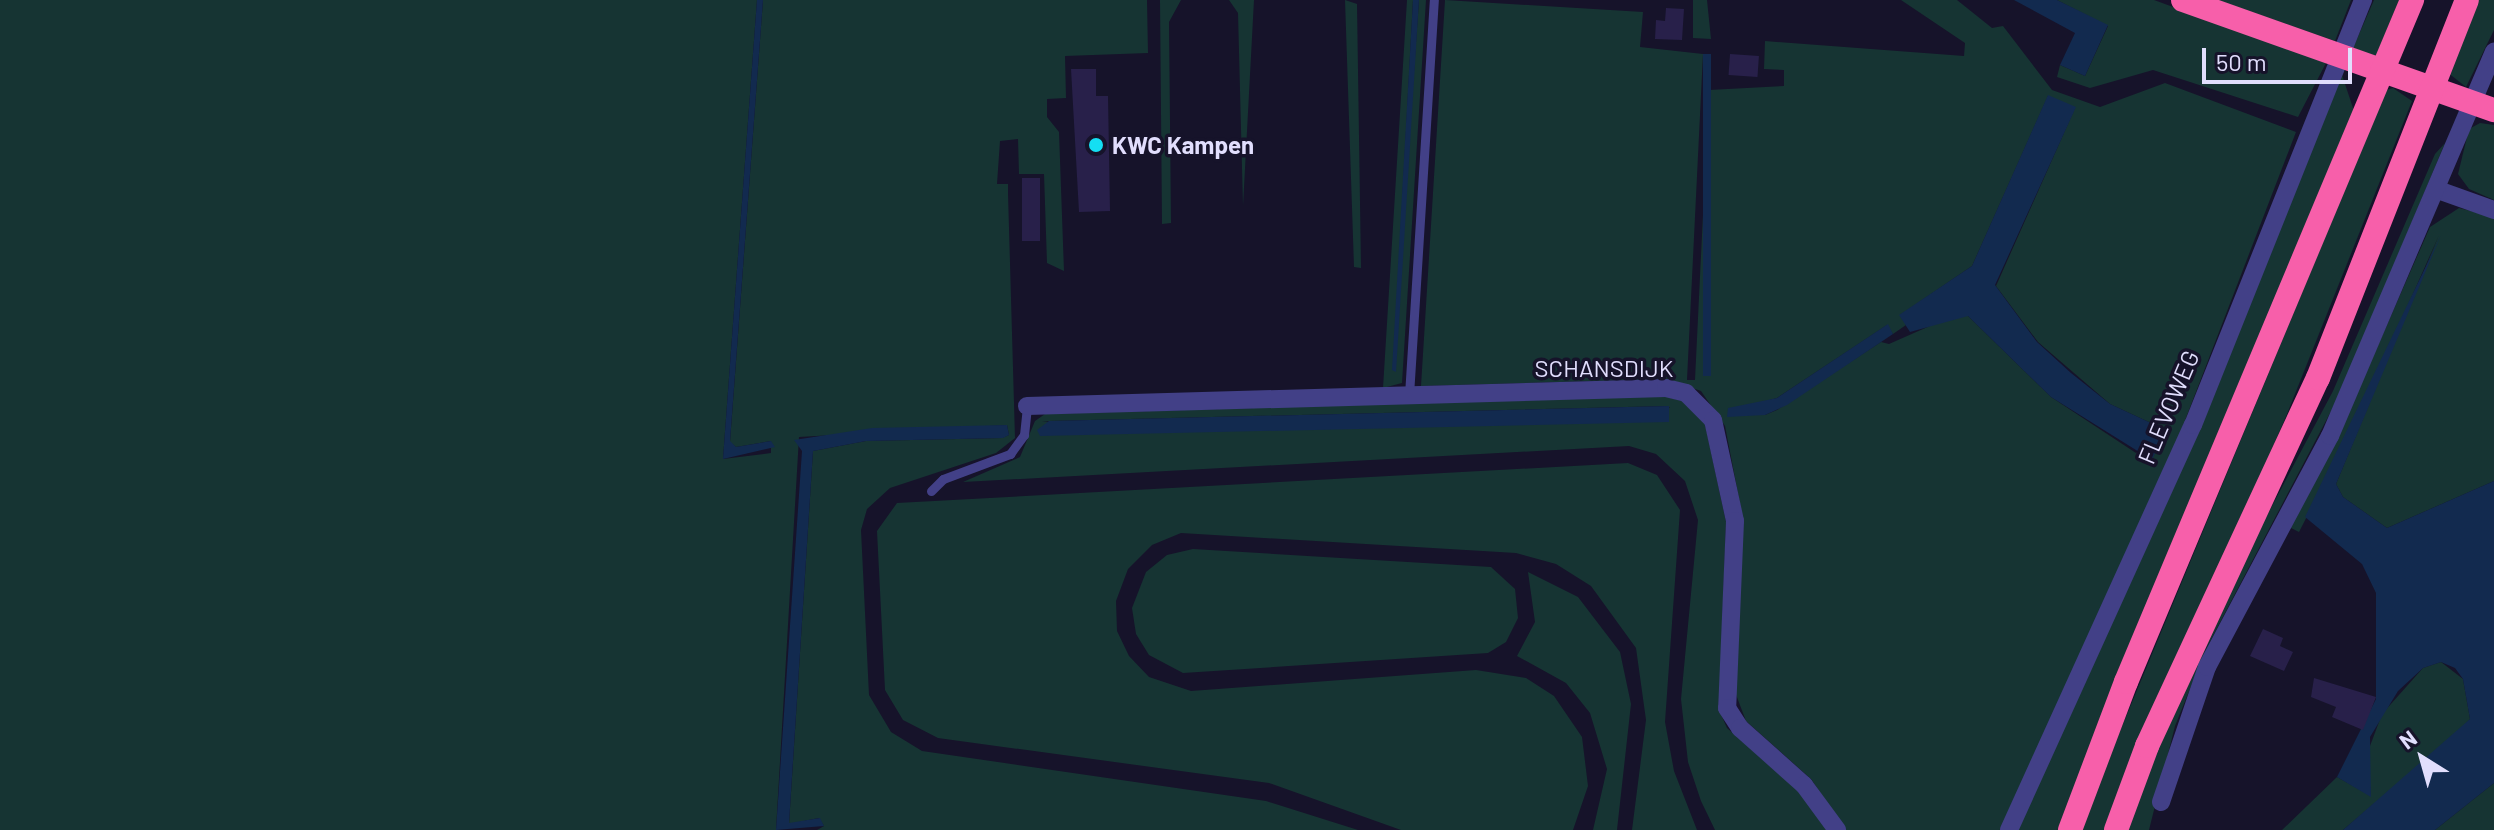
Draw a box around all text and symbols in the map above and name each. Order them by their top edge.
scale bar [2206,32,2356,82]
text: 50 m [2216,47,2267,76]
place label: KWC Kampen [1112,131,1254,159]
marker: KWC Kampen [1087,136,1105,154]
street label: FLEVOWEG [2131,346,2205,468]
street label: SCHANSDIJK [1535,354,1673,382]
north arrow [2382,718,2462,798]
text: N [2394,724,2421,754]

